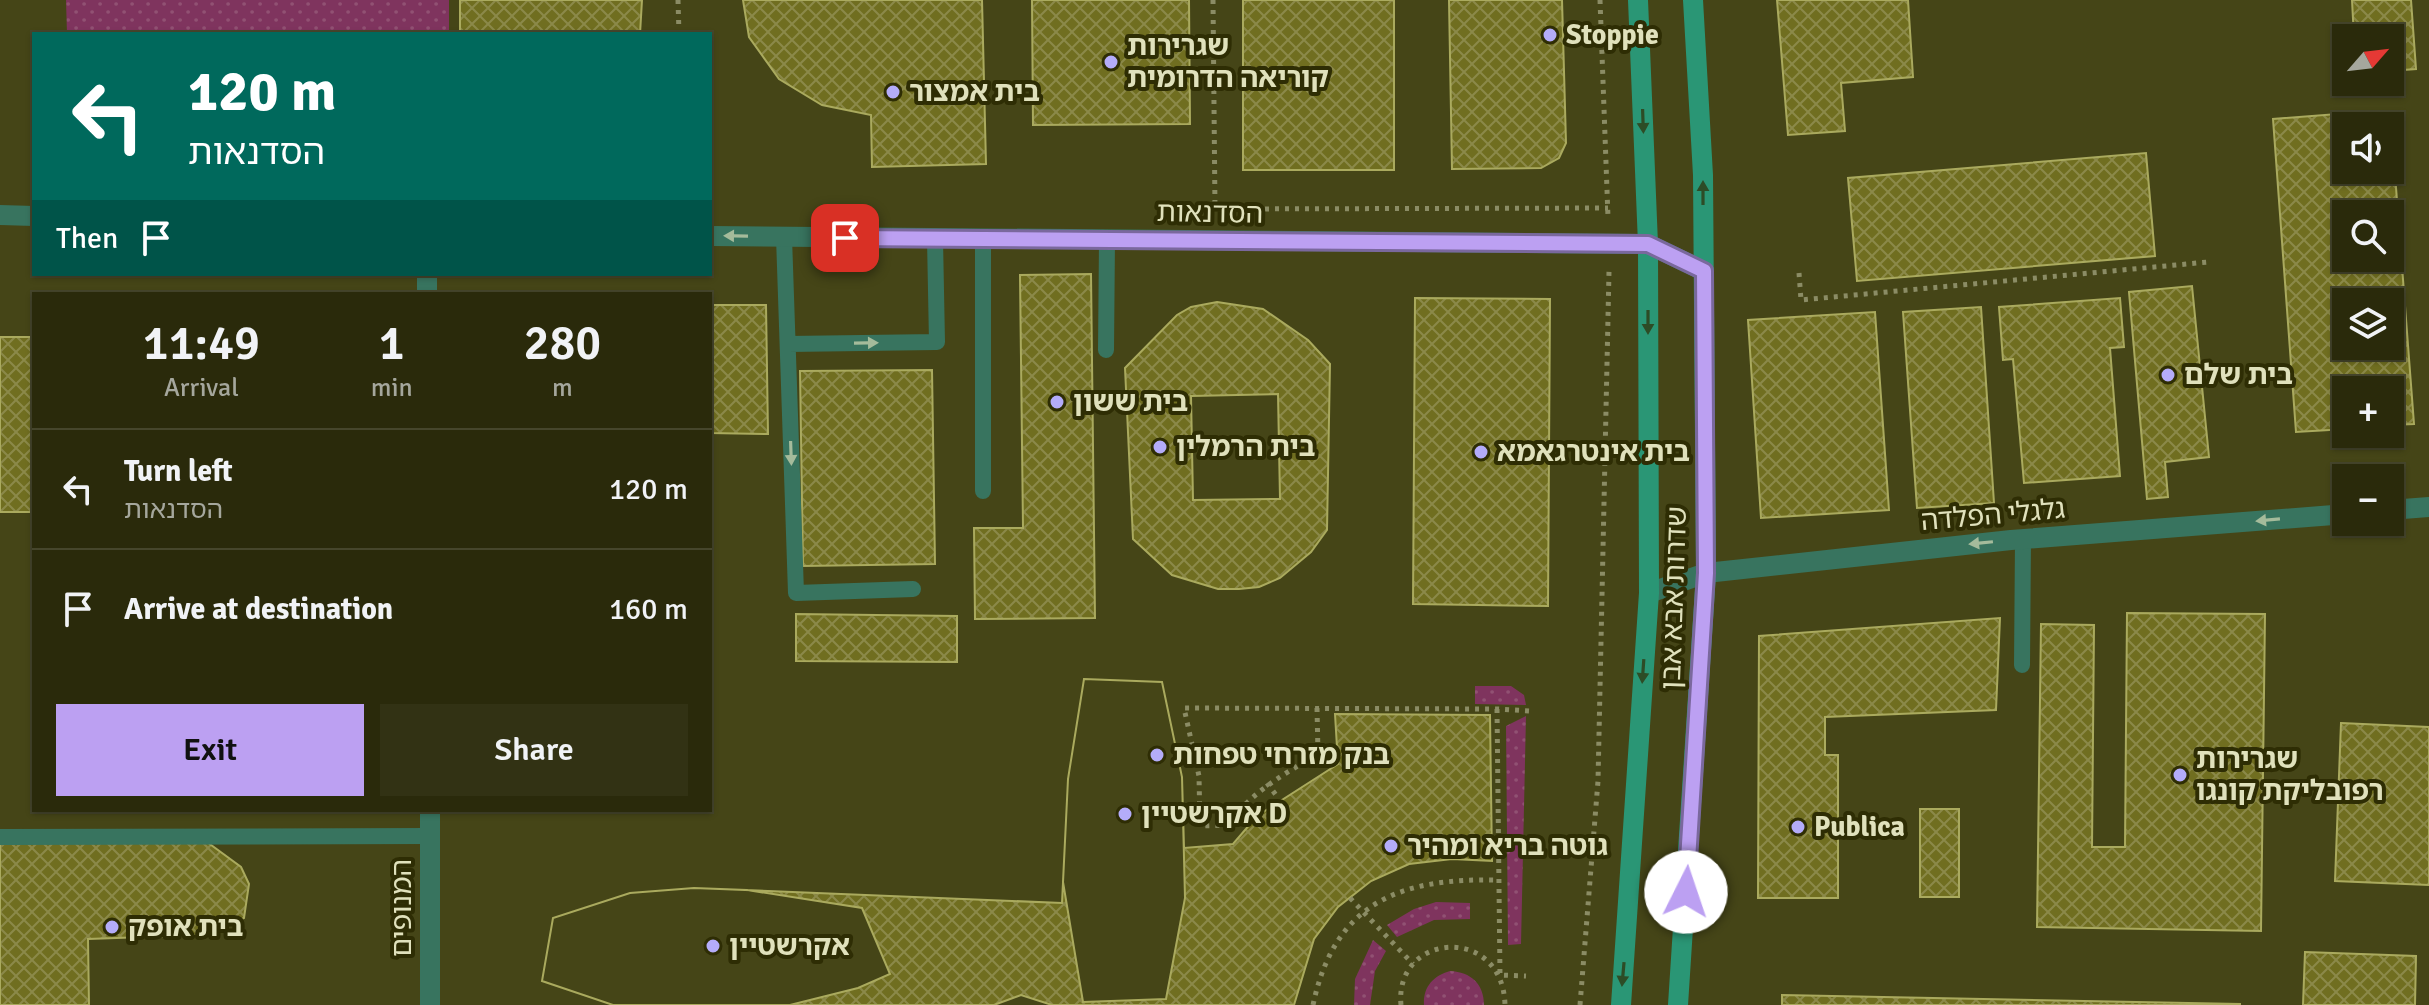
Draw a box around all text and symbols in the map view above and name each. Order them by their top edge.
place label: Stoppie [1566,18,1659,52]
north arrow [2332,24,2404,96]
map controls [2332,24,2404,536]
marker: Stoppie [1541,26,1559,44]
place label: שגרירות קוריאה הדרומית [1127,29,1329,95]
marker: שגרירות קוריאה הדרומית [1102,53,1120,71]
text: 120 m [188,57,336,126]
icon: left [56,64,160,168]
place label: בית אמצור [909,75,1040,109]
marker: בית אמצור [884,83,902,101]
one-way arrow [1637,109,1650,134]
button: sound [2332,112,2404,184]
text: הסדנאות [188,130,325,175]
one-way arrow [1697,180,1709,205]
street label: הסדנאות [1156,195,1264,231]
button: search [2332,200,2404,272]
pin [811,204,879,272]
icon: arrive [134,216,178,260]
icon: arrive [823,216,867,260]
text: Then [56,220,118,257]
one-way arrow [723,230,748,242]
button: layers [2332,288,2404,360]
one-way arrow [1642,310,1654,335]
text: 11:49 [143,314,260,373]
text: 1 [379,314,405,373]
text: 280 [523,314,601,373]
one-way arrow [854,337,879,350]
place label: בית שלם [2184,358,2293,392]
marker: בית שלם [2159,366,2177,384]
text: Arrival [164,372,239,404]
text: min [371,372,413,404]
text: m [552,372,573,404]
button: + [2332,376,2404,448]
place label: בית ששון [1073,385,1188,419]
marker: בית ששון [1048,393,1066,411]
place label: בית הרמלין [1176,430,1315,464]
place label: בית אינטרגאמא [1497,435,1690,469]
marker: בית הרמלין [1151,438,1169,456]
one-way arrow [785,441,797,466]
marker: בית אינטרגאמא [1472,443,1490,461]
text: Turn left [124,453,233,490]
button: − [2332,464,2404,536]
icon: left [56,467,100,511]
text: 120 m [609,471,688,508]
street label: גלגלי הפלדה [1920,492,2066,538]
text: הסדנאות [124,494,223,526]
street label: שדרות אבא אבן [1654,506,1694,690]
one-way arrow [2255,514,2280,527]
one-way arrow [1968,537,1993,550]
icon: arrive [56,587,100,631]
text: Arrive at destination [124,591,393,628]
text: 160 m [609,591,688,628]
one-way arrow [1636,659,1649,684]
button: Exit [56,704,364,796]
button: Share [380,704,688,796]
place label: בנק מזרחי טפחות [1173,738,1390,772]
place label: שגרירות רפובליקת קונגו [2196,742,2384,808]
marker: בנק מזרחי טפחות [1148,746,1166,764]
marker: שגרירות רפובליקת קונגו [2171,766,2189,784]
place label: אקרשטיין D [1141,797,1287,831]
marker: אקרשטיין D [1116,805,1134,823]
place label: Publica [1814,810,1905,844]
marker: Publica [1789,818,1807,836]
place label: גוטה בריא ומהיר [1407,829,1608,863]
marker: גוטה בריא ומהיר [1382,837,1400,855]
position arrow [1644,850,1728,934]
street label: המנופים [385,859,419,957]
place label: בית אופק [128,910,243,944]
marker: בית אופק [103,918,121,936]
place label: אקרשטיין [729,929,850,963]
marker: אקרשטיין [704,937,722,955]
one-way arrow [1616,962,1629,987]

